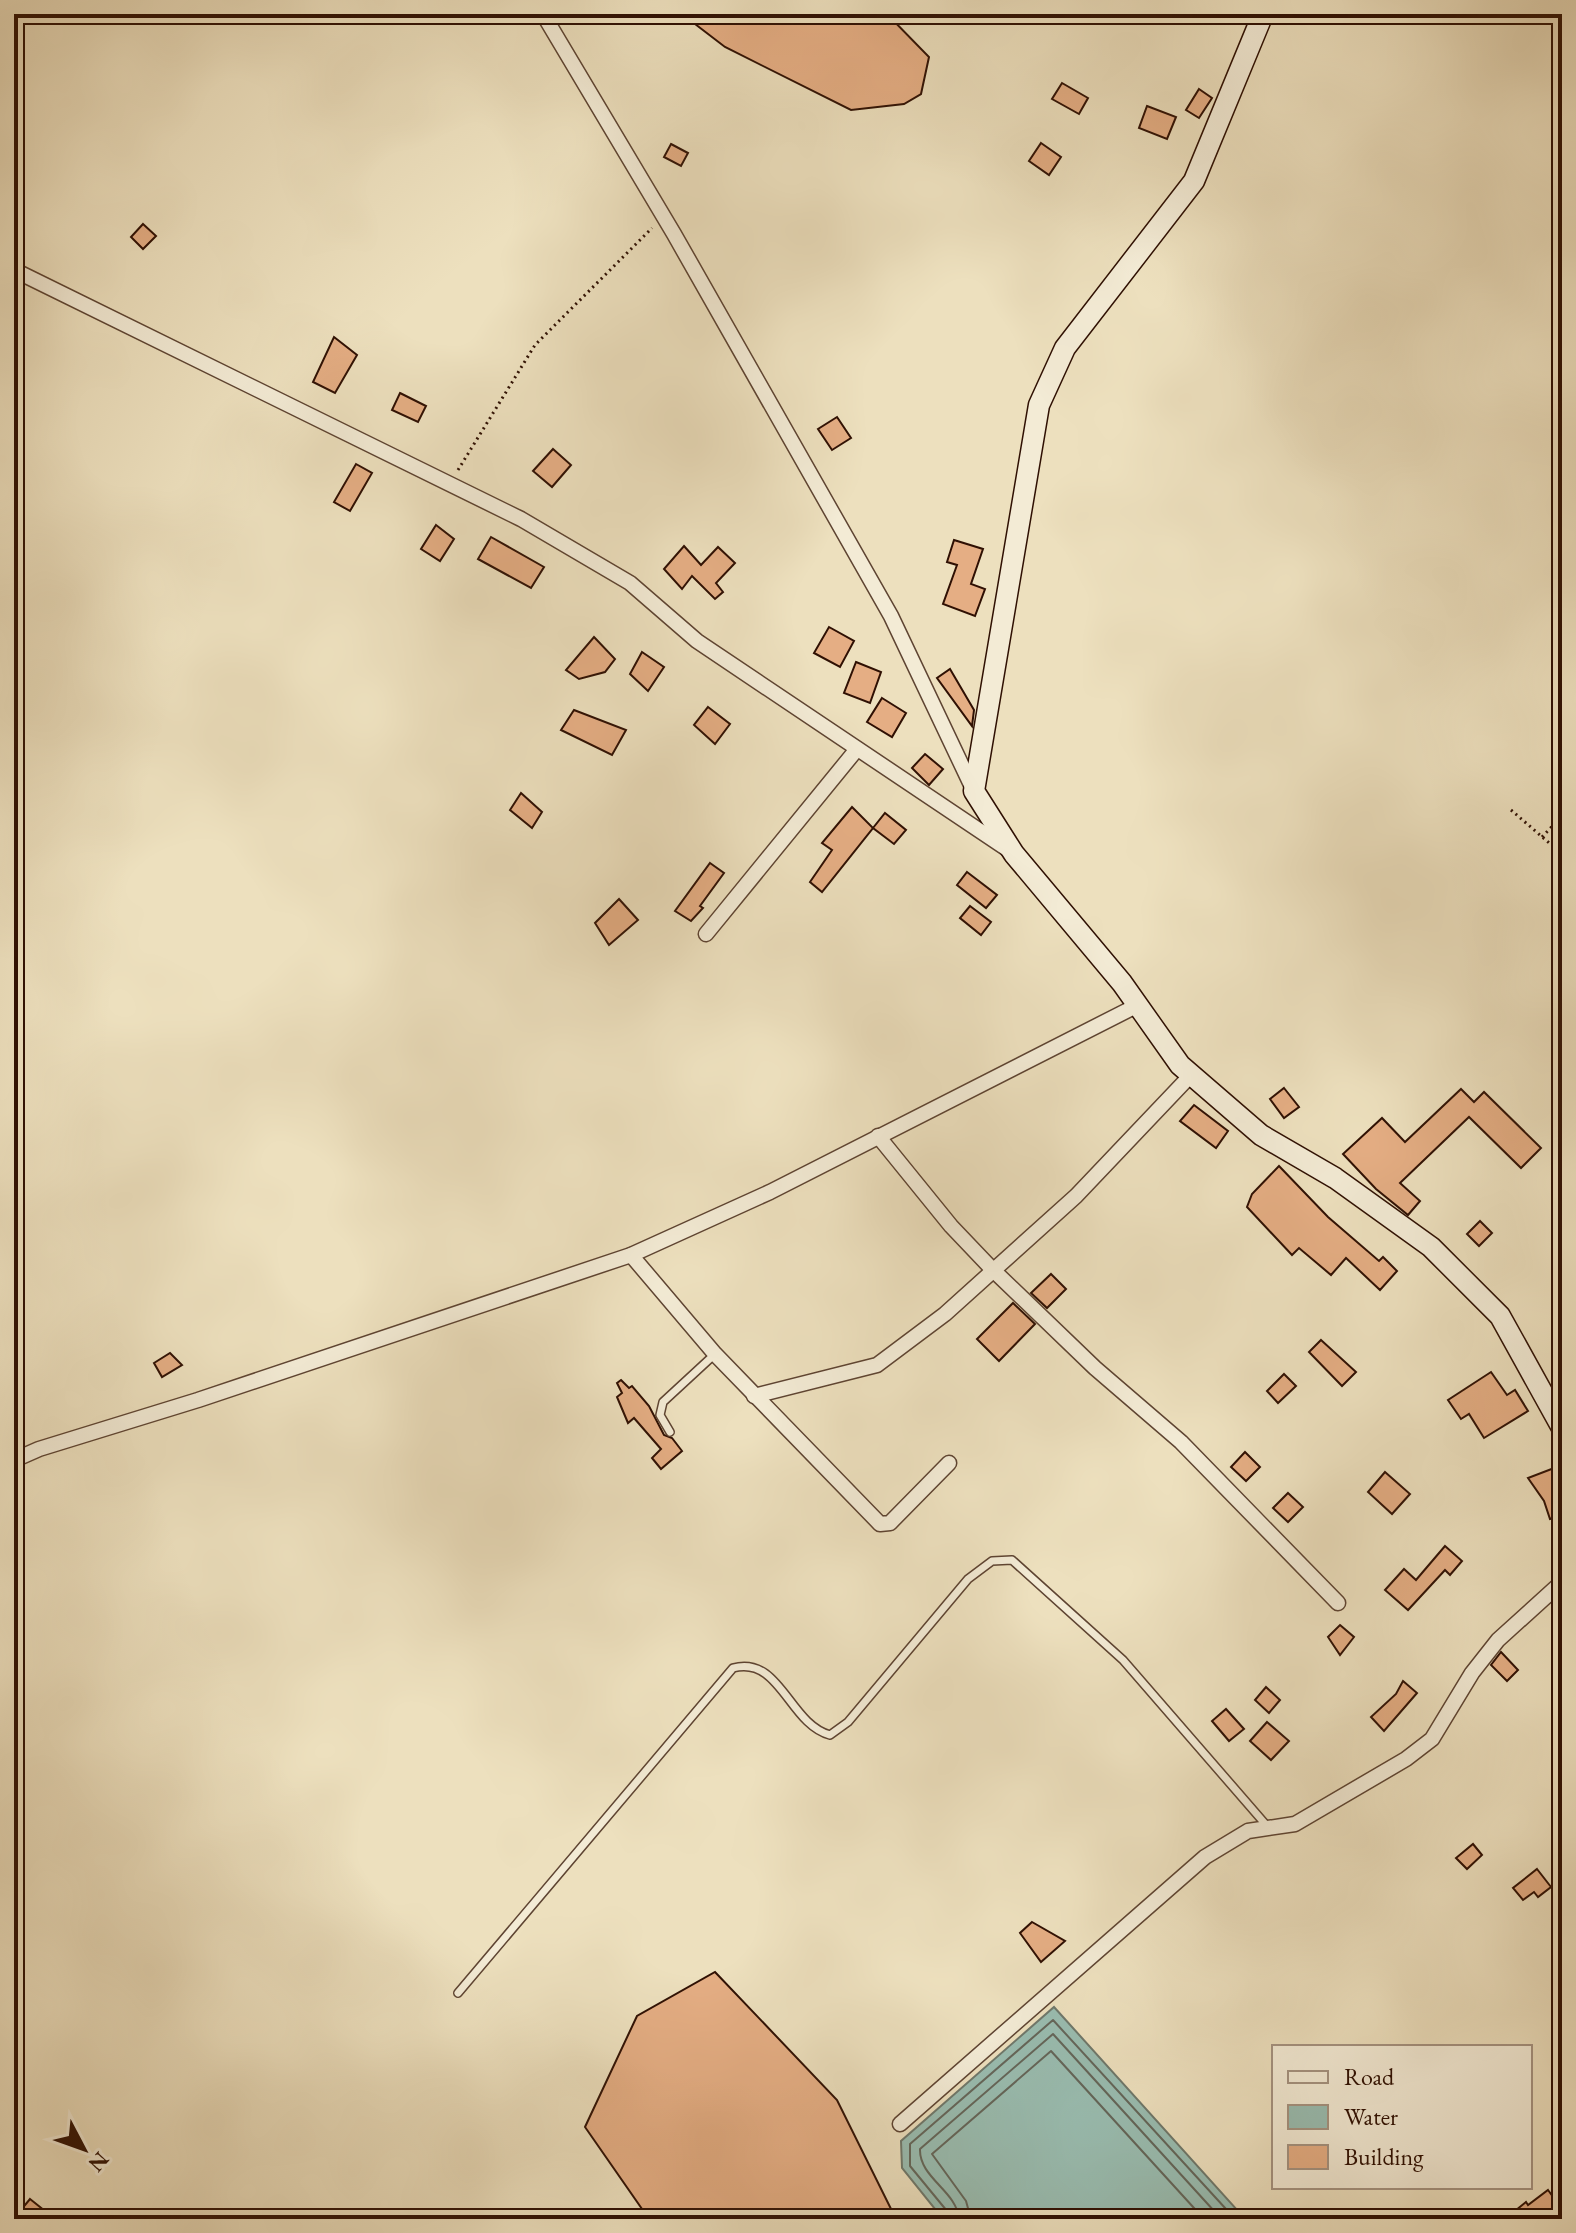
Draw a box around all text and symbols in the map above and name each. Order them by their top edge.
legend [1272,2045,1532,2189]
text: Road [1344,2061,1395,2092]
text: Water [1344,2101,1398,2132]
north arrow [44,2109,124,2189]
text: Building [1344,2141,1424,2172]
text: N [82,2146,116,2178]

